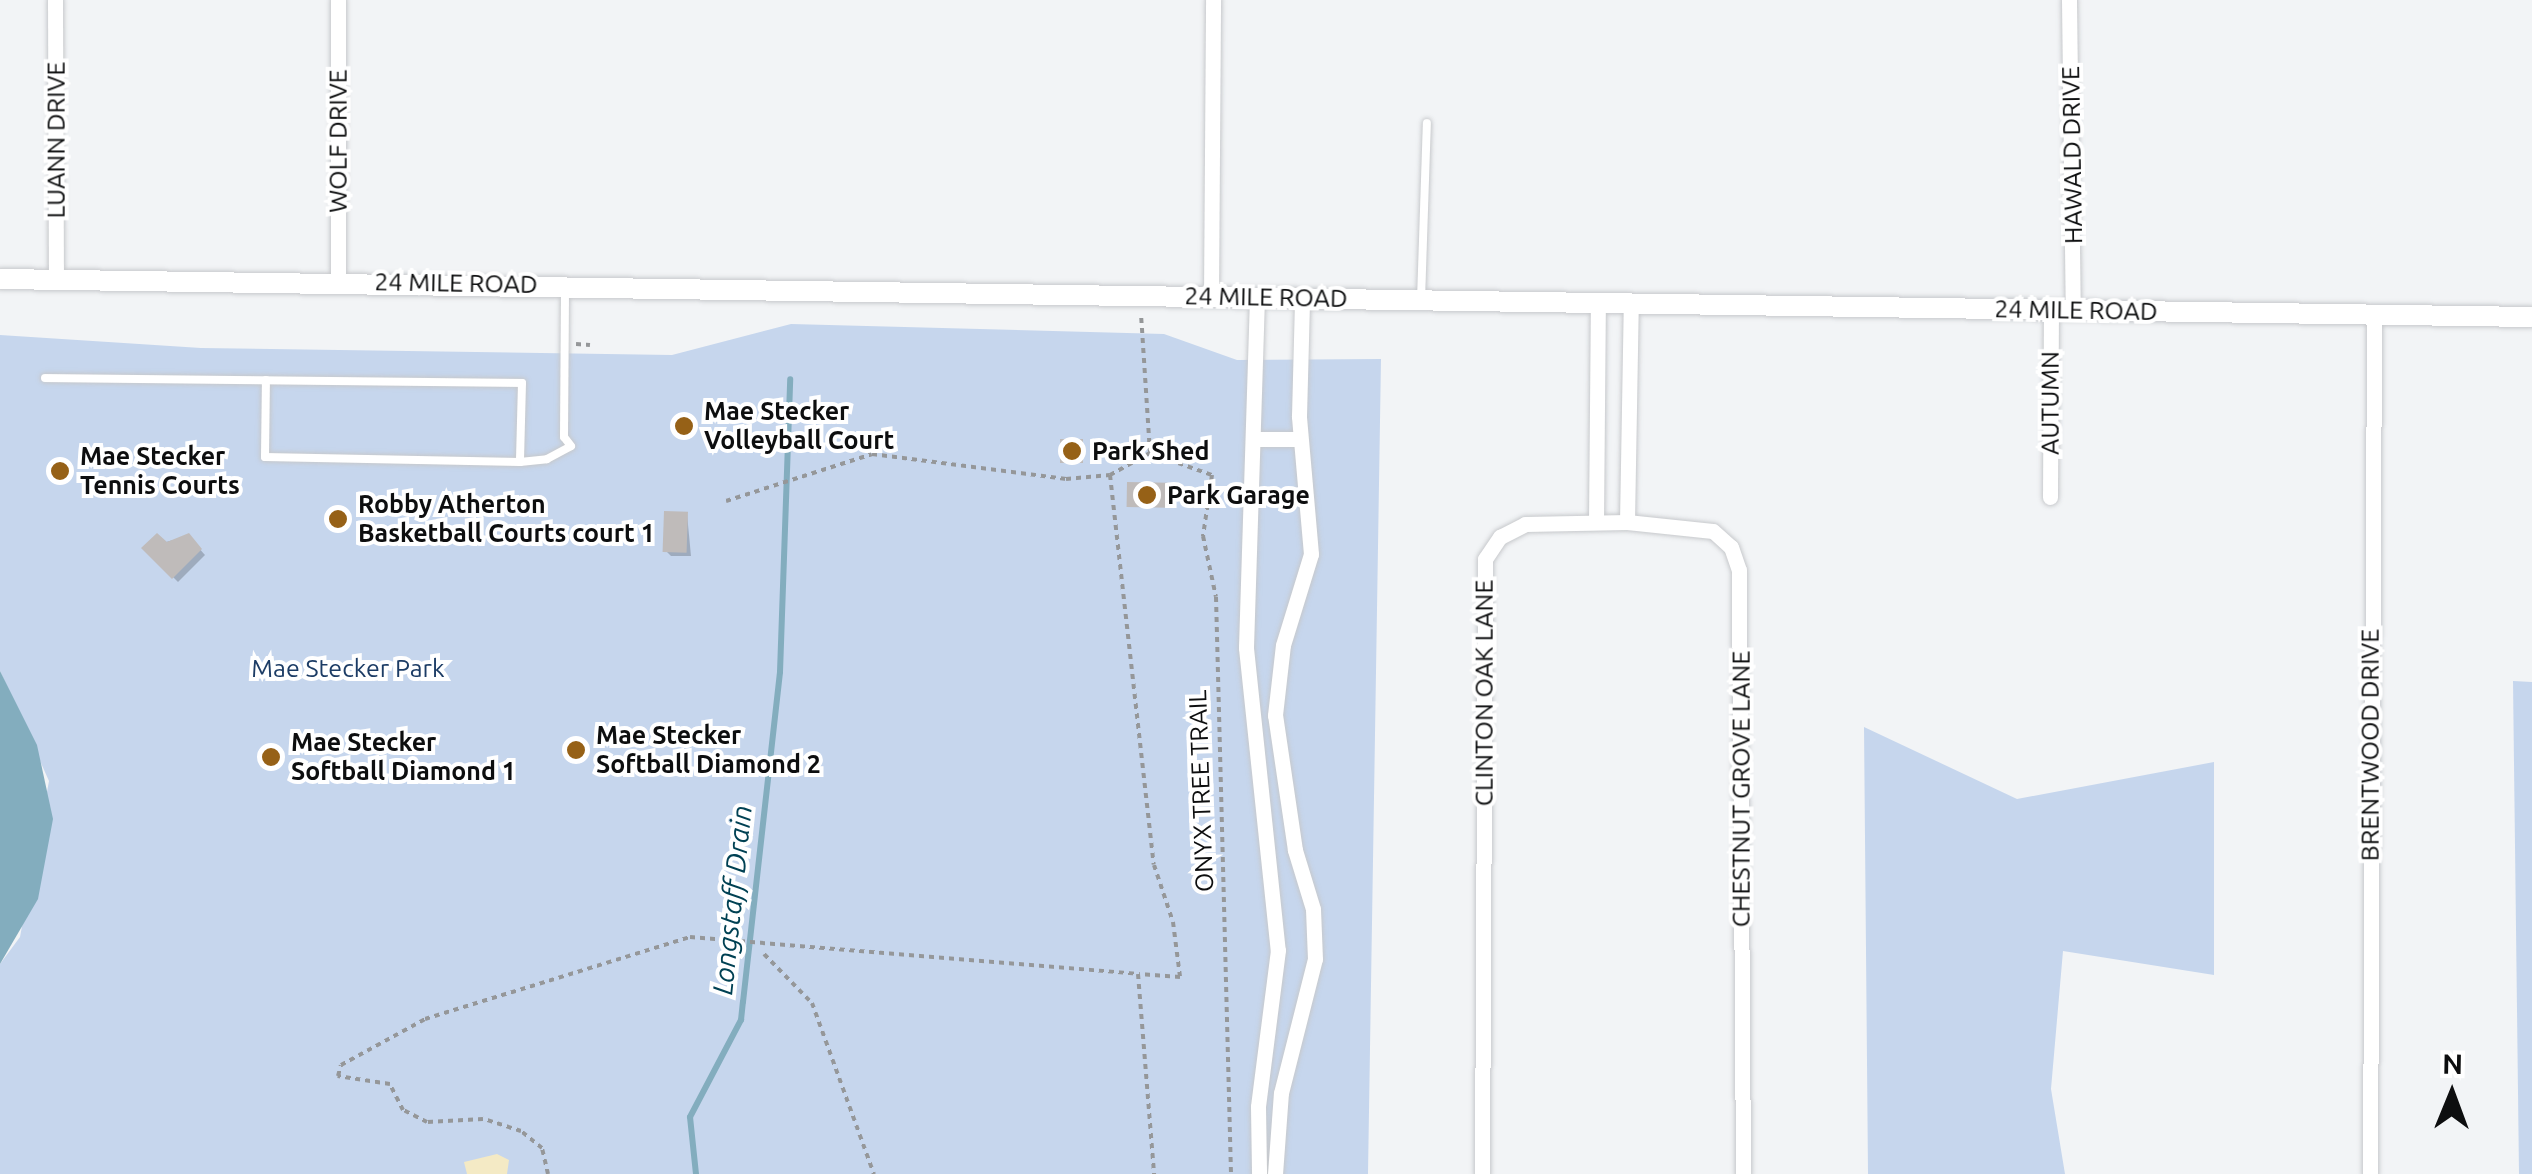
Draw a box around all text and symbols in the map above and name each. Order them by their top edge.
street label: LUANN DRIVE [41,62,71,218]
street label: HAWALD DRIVE [2055,66,2089,244]
street label: WOLF DRIVE [323,69,353,213]
street label: 24 MILE ROAD [374,267,538,299]
street label: 24 MILE ROAD [1184,281,1348,313]
street label: 24 MILE ROAD [1994,294,2158,326]
street label: AUTUMN [2035,351,2065,455]
place label: Mae Stecker Volleyball Court [704,397,894,456]
marker: Mae Stecker Volleyball Court [673,415,695,437]
place label: Park Shed [1092,436,1209,466]
marker: Park Shed [1061,440,1083,462]
place label: Mae Stecker Tennis Courts [80,442,240,501]
marker: Mae Stecker Tennis Courts [49,460,71,482]
place label: Park Garage [1167,480,1310,510]
marker: Park Garage [1136,484,1158,506]
place label: Robby Atherton Basketball Courts court 1 [358,490,655,549]
marker: Robby Atherton Basketball Courts court 1 [327,508,349,530]
street label: CLINTON OAK LANE [1469,580,1499,806]
street label: BRENTWOOD DRIVE [2355,629,2385,861]
street label: CHESTNUT GROVE LANE [1726,651,1756,927]
park label: Mae Stecker Park [251,653,445,683]
street label: ONYX TREE TRAIL [1182,689,1220,893]
place label: Mae Stecker Softball Diamond 2 [596,721,821,780]
place label: Mae Stecker Softball Diamond 1 [291,728,516,787]
marker: Mae Stecker Softball Diamond 2 [565,739,587,761]
marker: Mae Stecker Softball Diamond 1 [260,746,282,768]
water label: Longstaff Drain [705,804,759,996]
north arrow [2402,1044,2502,1144]
text: N [2442,1048,2463,1079]

